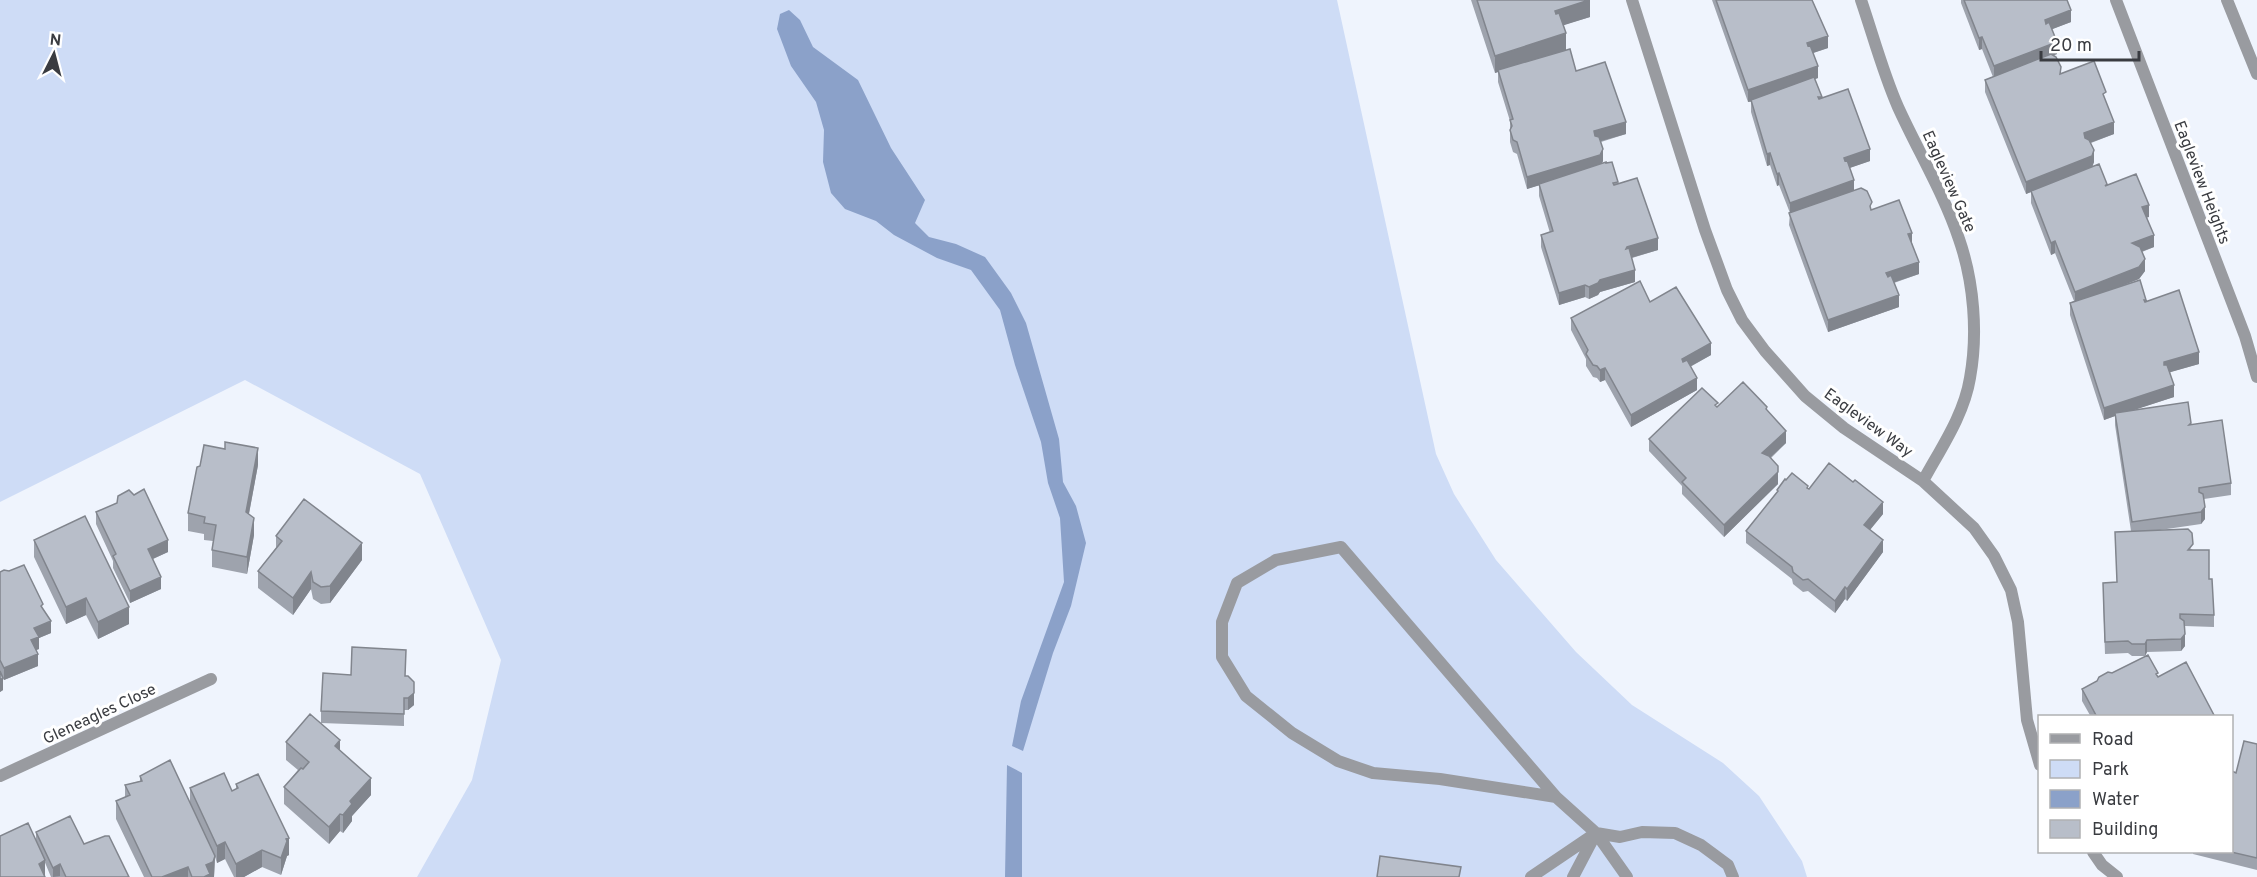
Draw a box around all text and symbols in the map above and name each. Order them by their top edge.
north arrow [24,24,84,84]
scale bar [2041,24,2138,62]
text: N [49,31,62,52]
text: 20 m [2050,35,2092,58]
street label: Eagleview Heights [2168,118,2234,247]
street label: Eagleview Gate [1917,128,1980,236]
street label: Eagleview Way [1819,385,1916,463]
street label: Gleneagles Close [40,680,160,750]
legend [2038,715,2233,853]
text: Road [2092,729,2134,752]
text: Park [2092,759,2129,782]
text: Water [2092,789,2139,812]
text: Building [2092,819,2158,842]

